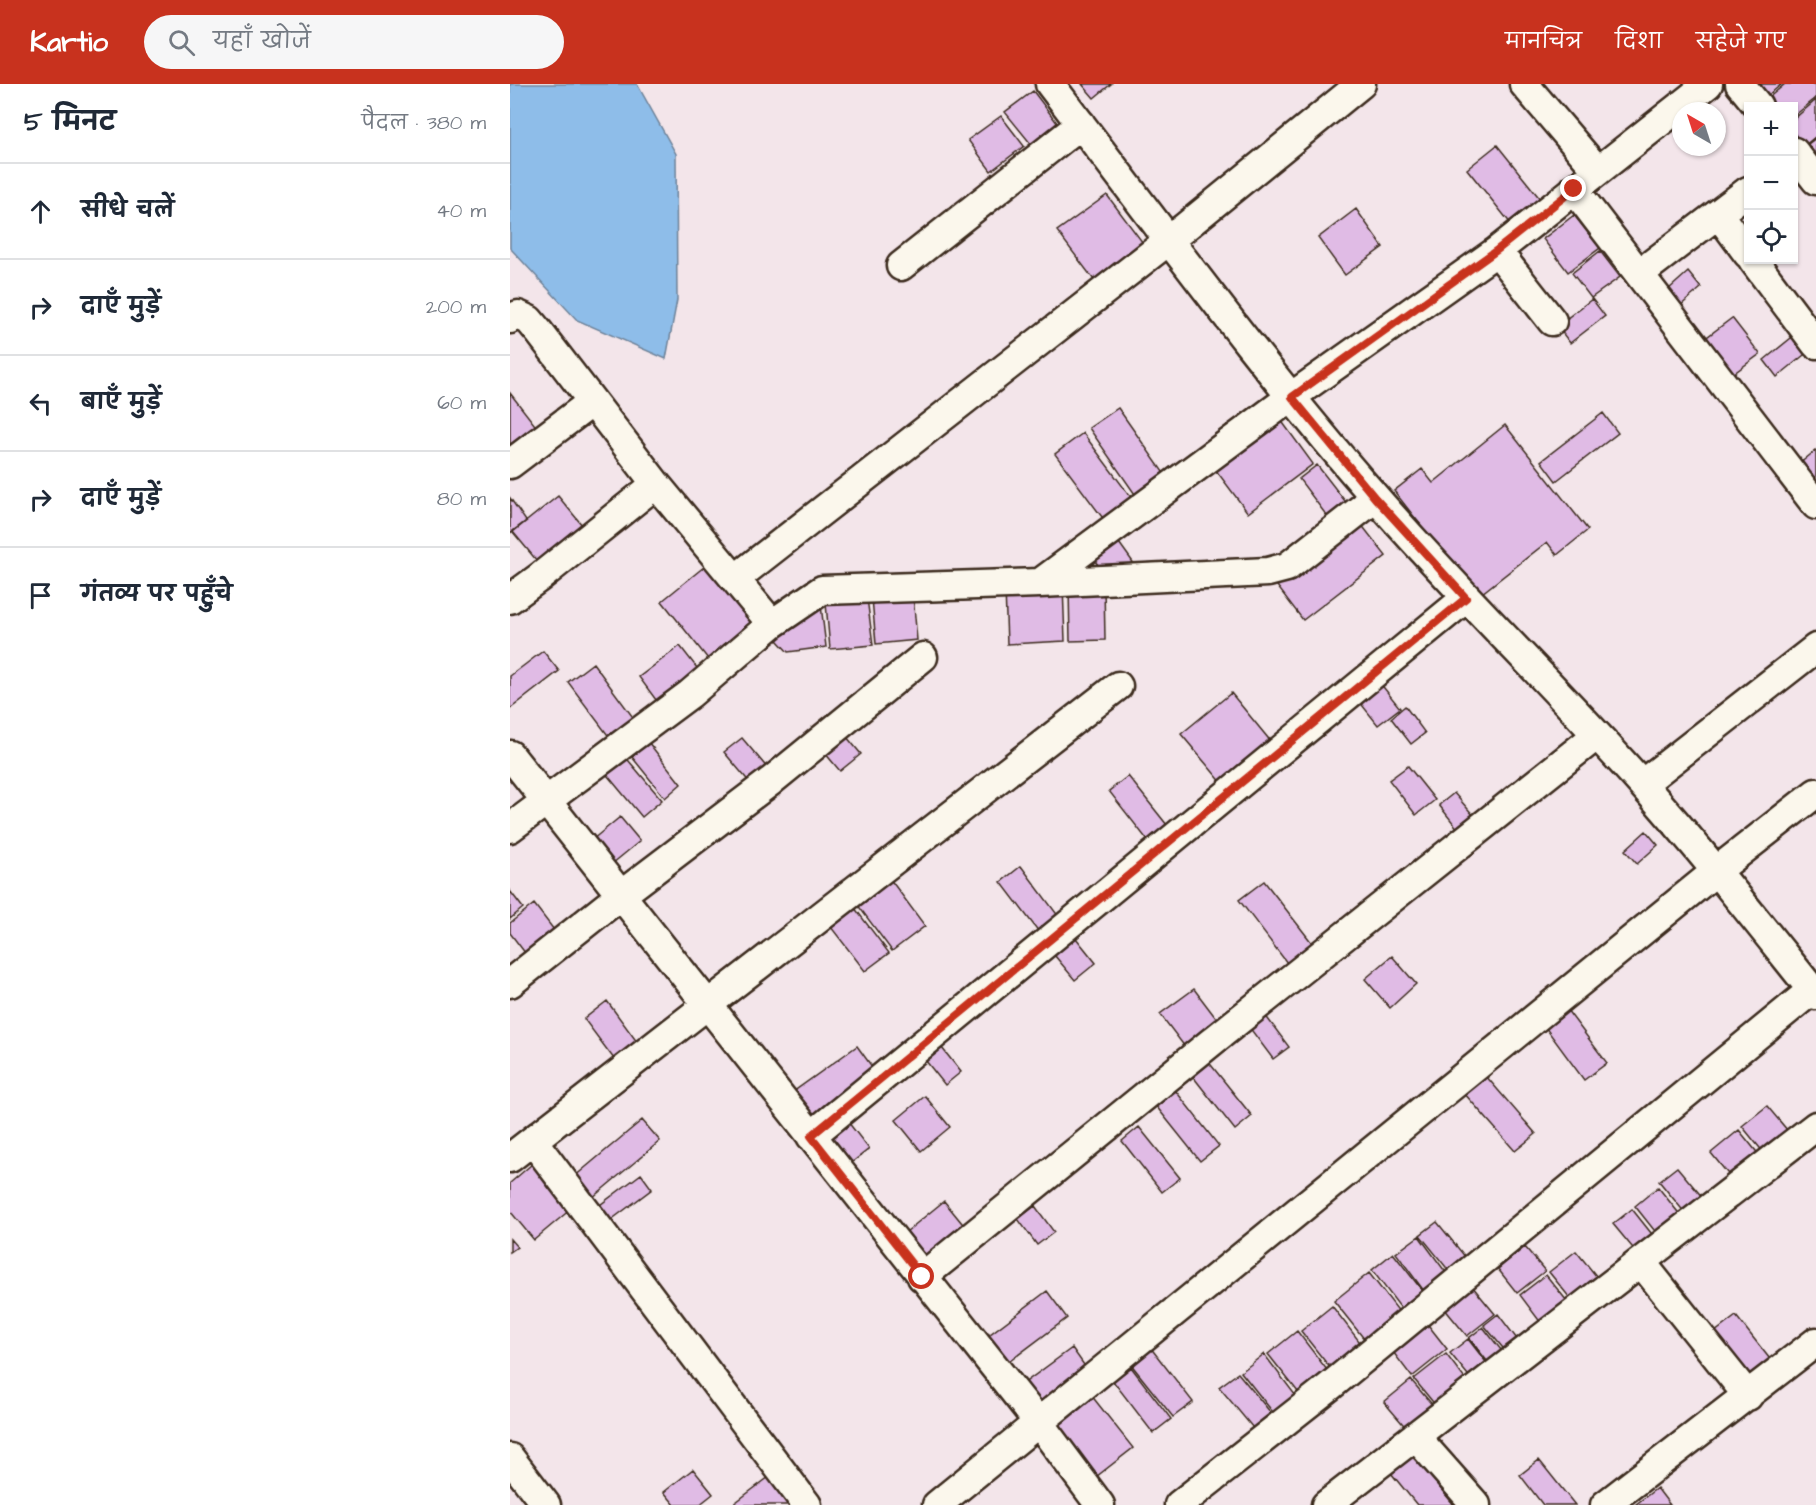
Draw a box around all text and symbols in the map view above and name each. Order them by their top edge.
search box [144,15,564,69]
text: Kartio [30,23,108,62]
icon: search [165,26,198,59]
text: यहाँ खोजें [213,26,311,57]
text: मानचित्र [1505,27,1582,56]
text: दिशा [1615,27,1663,56]
text: सहेजे गए [1696,27,1786,56]
north arrow [1672,102,1726,156]
map controls [1744,102,1798,264]
button: + [1744,102,1798,156]
text: 5 मिनट [24,104,116,140]
text: पैदल · 380 m [362,109,486,137]
button: − [1744,156,1798,210]
route end [1560,175,1586,201]
icon: ahead [24,195,57,228]
text: सीधे चलें [81,195,174,226]
text: 40 m [436,197,486,225]
button: locate [1744,210,1798,264]
icon: right [24,291,57,324]
text: दाएँ मुड़ें [81,291,161,322]
text: 200 m [426,293,486,321]
icon: left [24,387,57,420]
text: बाएँ मुड़ें [81,387,161,418]
text: 60 m [437,389,486,417]
icon: right [24,483,57,516]
text: दाएँ मुड़ें [81,483,161,514]
text: 80 m [437,485,486,513]
icon: arrive [24,579,57,612]
text: गंतव्य पर पहुँचे [81,579,232,610]
route start [908,1263,934,1289]

